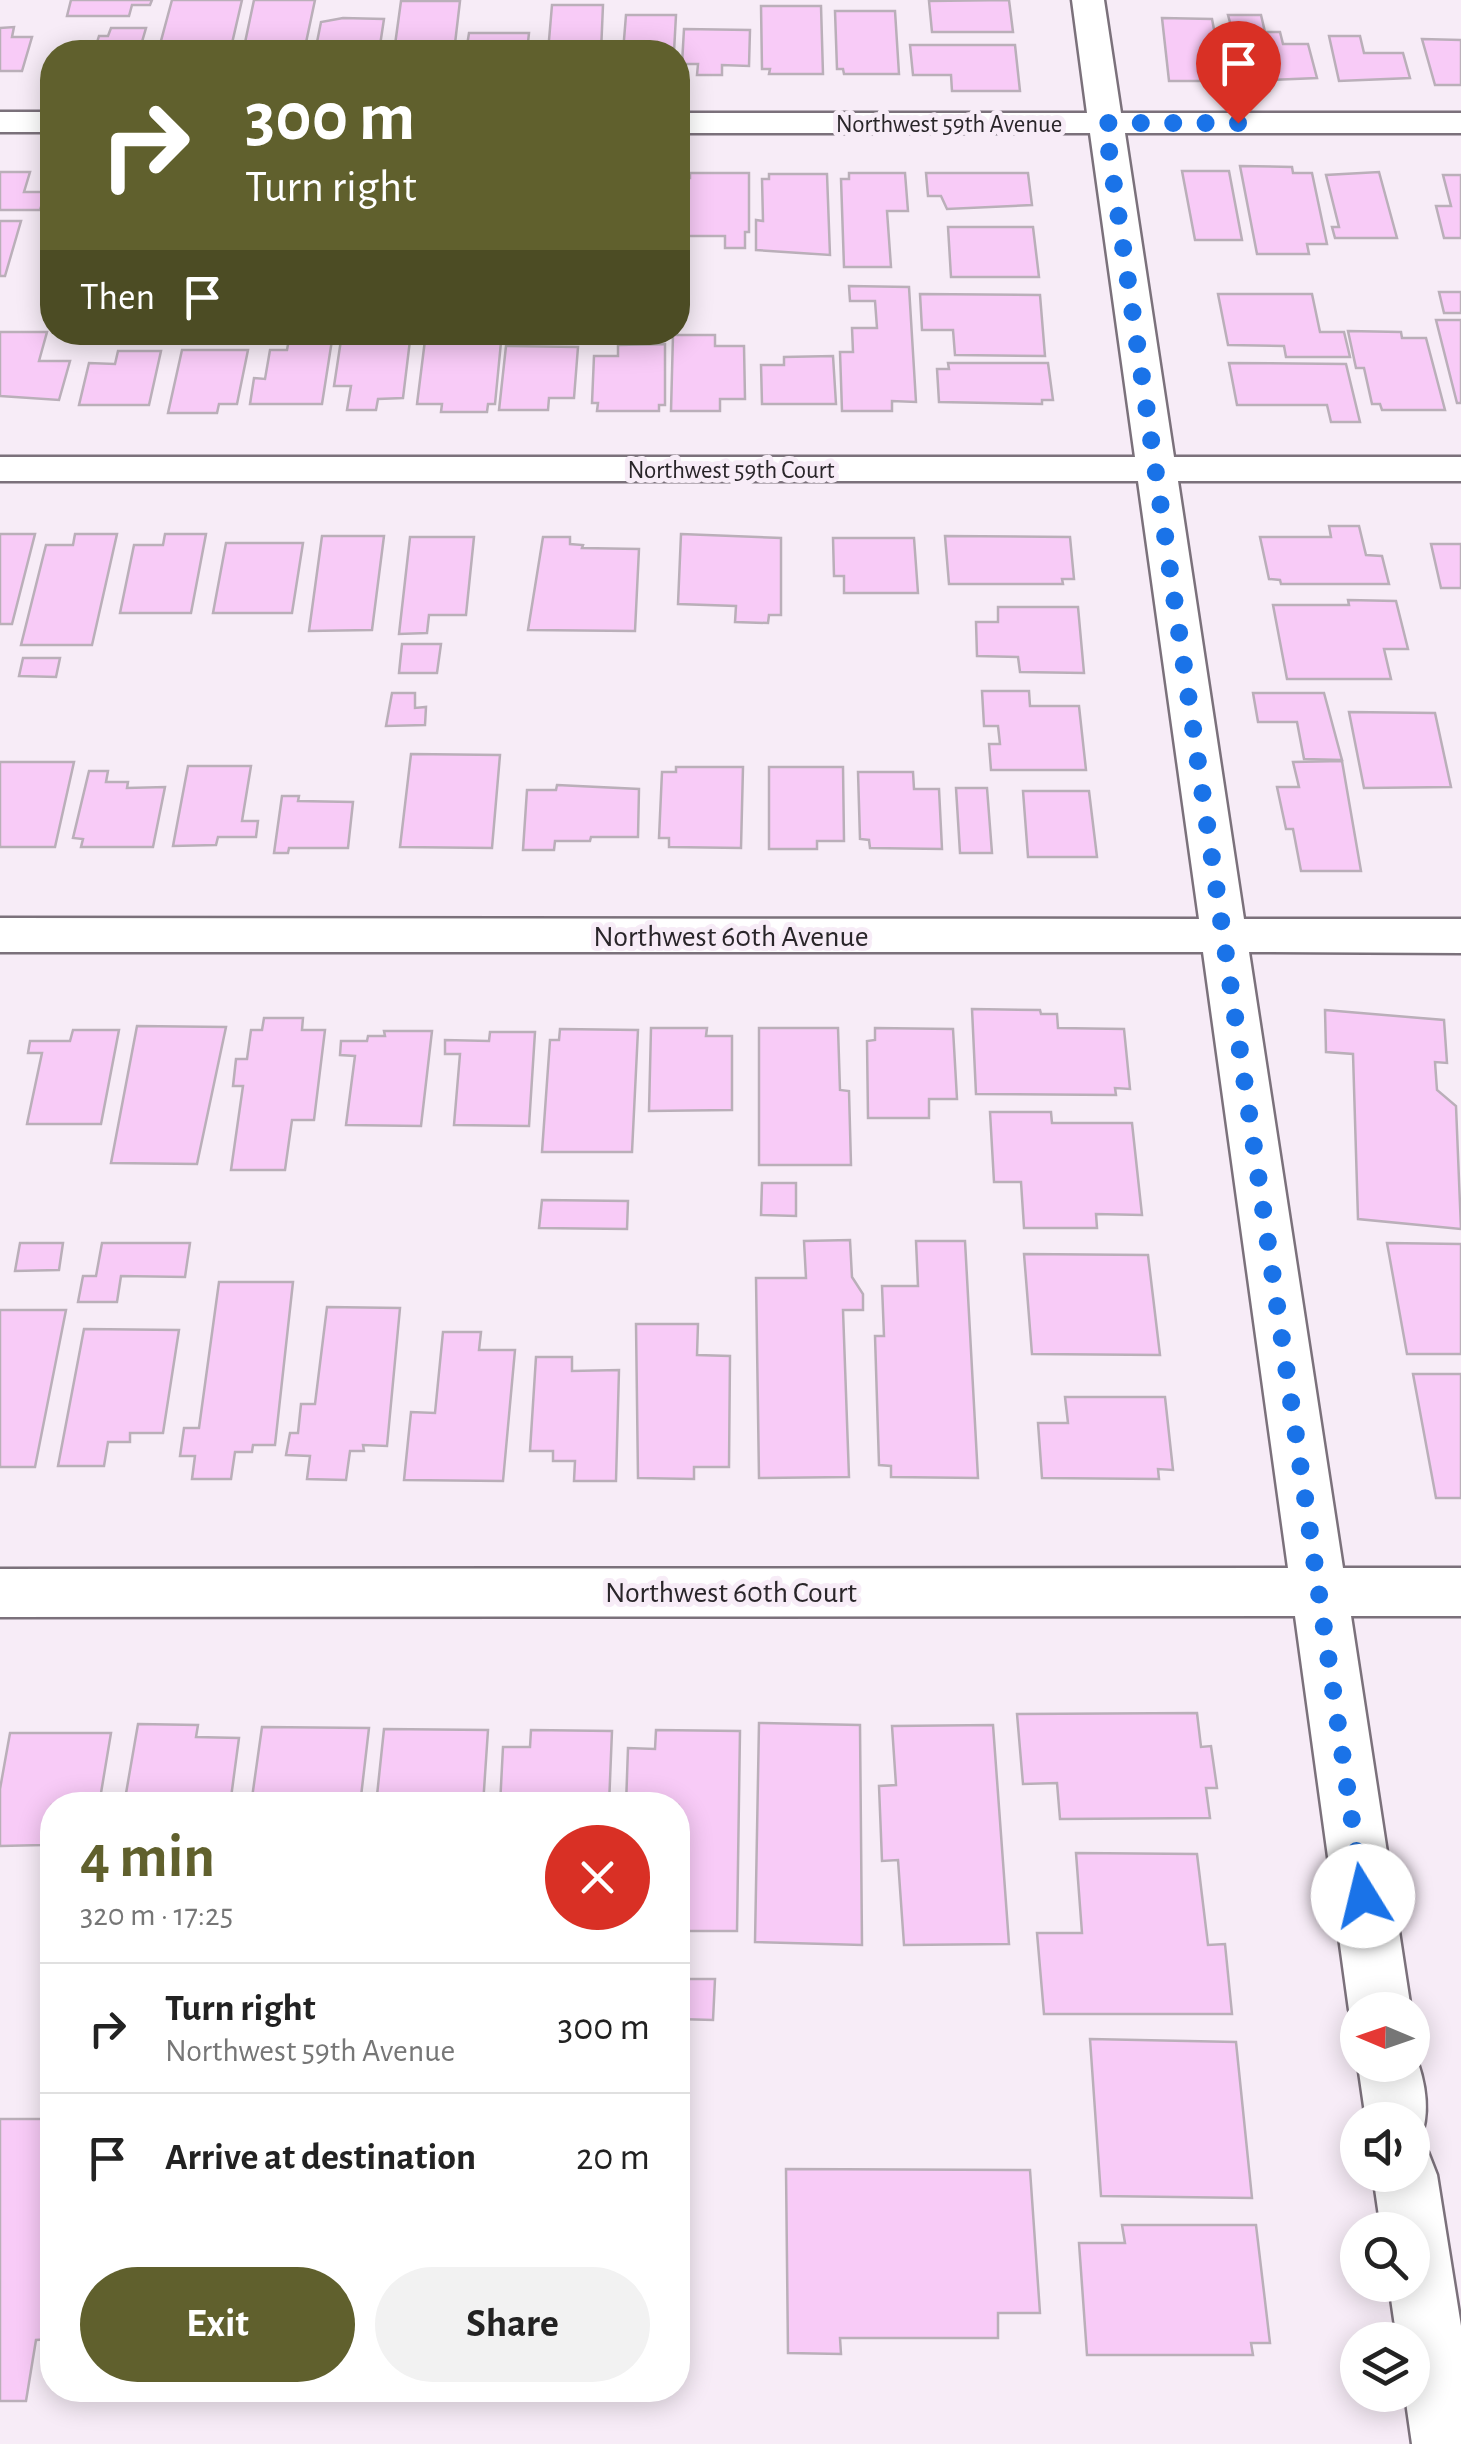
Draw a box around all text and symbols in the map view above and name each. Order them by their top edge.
pin [1196,21,1281,124]
icon: arrive [1211,36,1266,91]
icon: right [80,80,210,210]
text: 300 m [245,83,415,153]
street label: Northwest 59th Avenue [836,112,1062,137]
text: Turn right [245,165,417,210]
icon: arrive [175,270,230,325]
text: Then [80,279,155,317]
street label: Northwest 59th Court [627,458,835,483]
street label: Northwest 60th Avenue [593,922,869,952]
street label: Northwest 60th Court [605,1578,857,1608]
button: close [545,1825,650,1930]
text: 4 min [80,1828,215,1888]
position arrow [1311,1844,1415,1948]
text: 320 m · 17:25 [80,1899,233,1931]
text: Turn right [165,1990,315,2028]
north arrow [1340,1992,1430,2082]
map controls [1340,1992,1430,2412]
icon: right [80,2001,135,2056]
text: 300 m [558,2009,650,2047]
text: Northwest 59th Avenue [165,2035,455,2067]
button: sound [1340,2102,1430,2192]
icon: arrive [80,2131,135,2186]
text: Arrive at destination [165,2139,476,2177]
text: 20 m [576,2139,650,2177]
button: search [1340,2212,1430,2302]
button: Exit [80,2267,355,2382]
button: Share [375,2267,650,2382]
button: layers [1340,2322,1430,2412]

